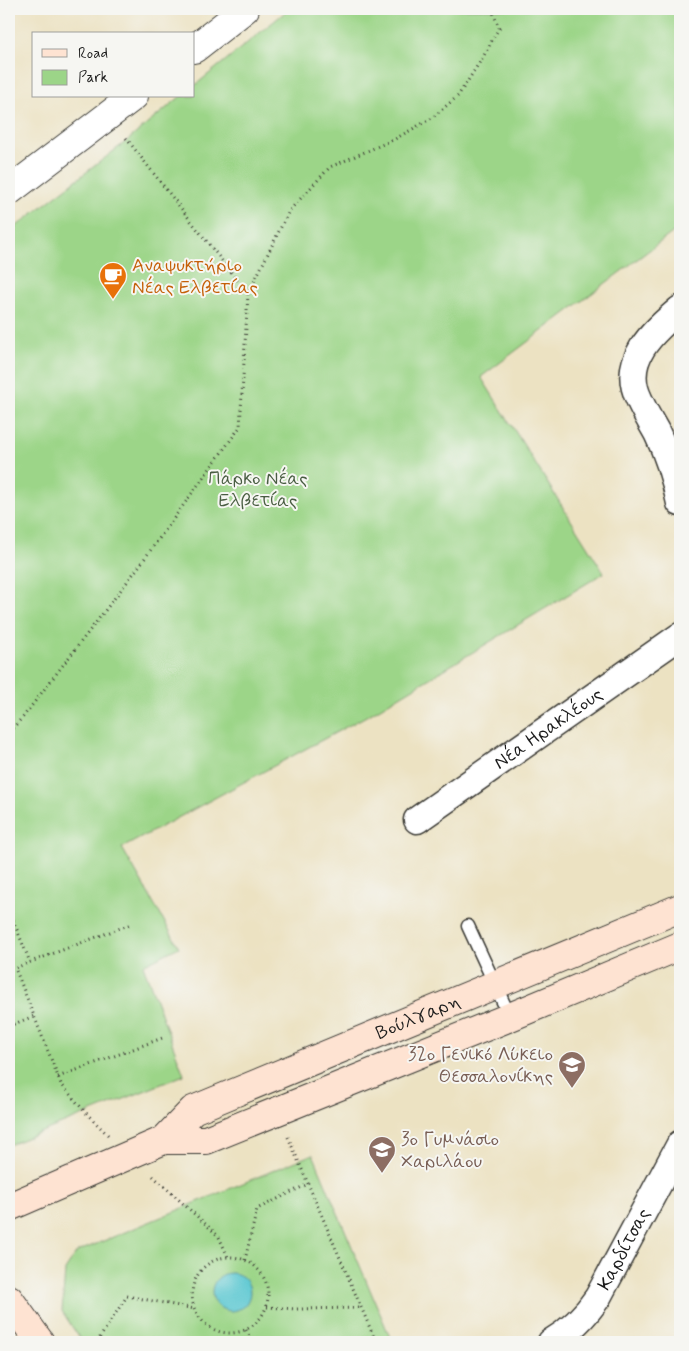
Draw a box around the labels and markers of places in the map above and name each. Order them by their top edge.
place label: Αναψυκτήριο Νέας Ελβετίας [132,253,258,300]
cafe icon: Αναψυκτήριο Νέας Ελβετίας [98,261,128,300]
place label: 32ο Γενικό Λύκειο Θεσσαλονίκης [408,1042,553,1089]
school or university icon: 32ο Γενικό Λύκειο Θεσσαλονίκης [557,1050,587,1089]
place label: 3ο Γυμνάσιο Χαριλάου [401,1127,499,1174]
school or university icon: 3ο Γυμνάσιο Χαριλάου [367,1135,397,1174]

